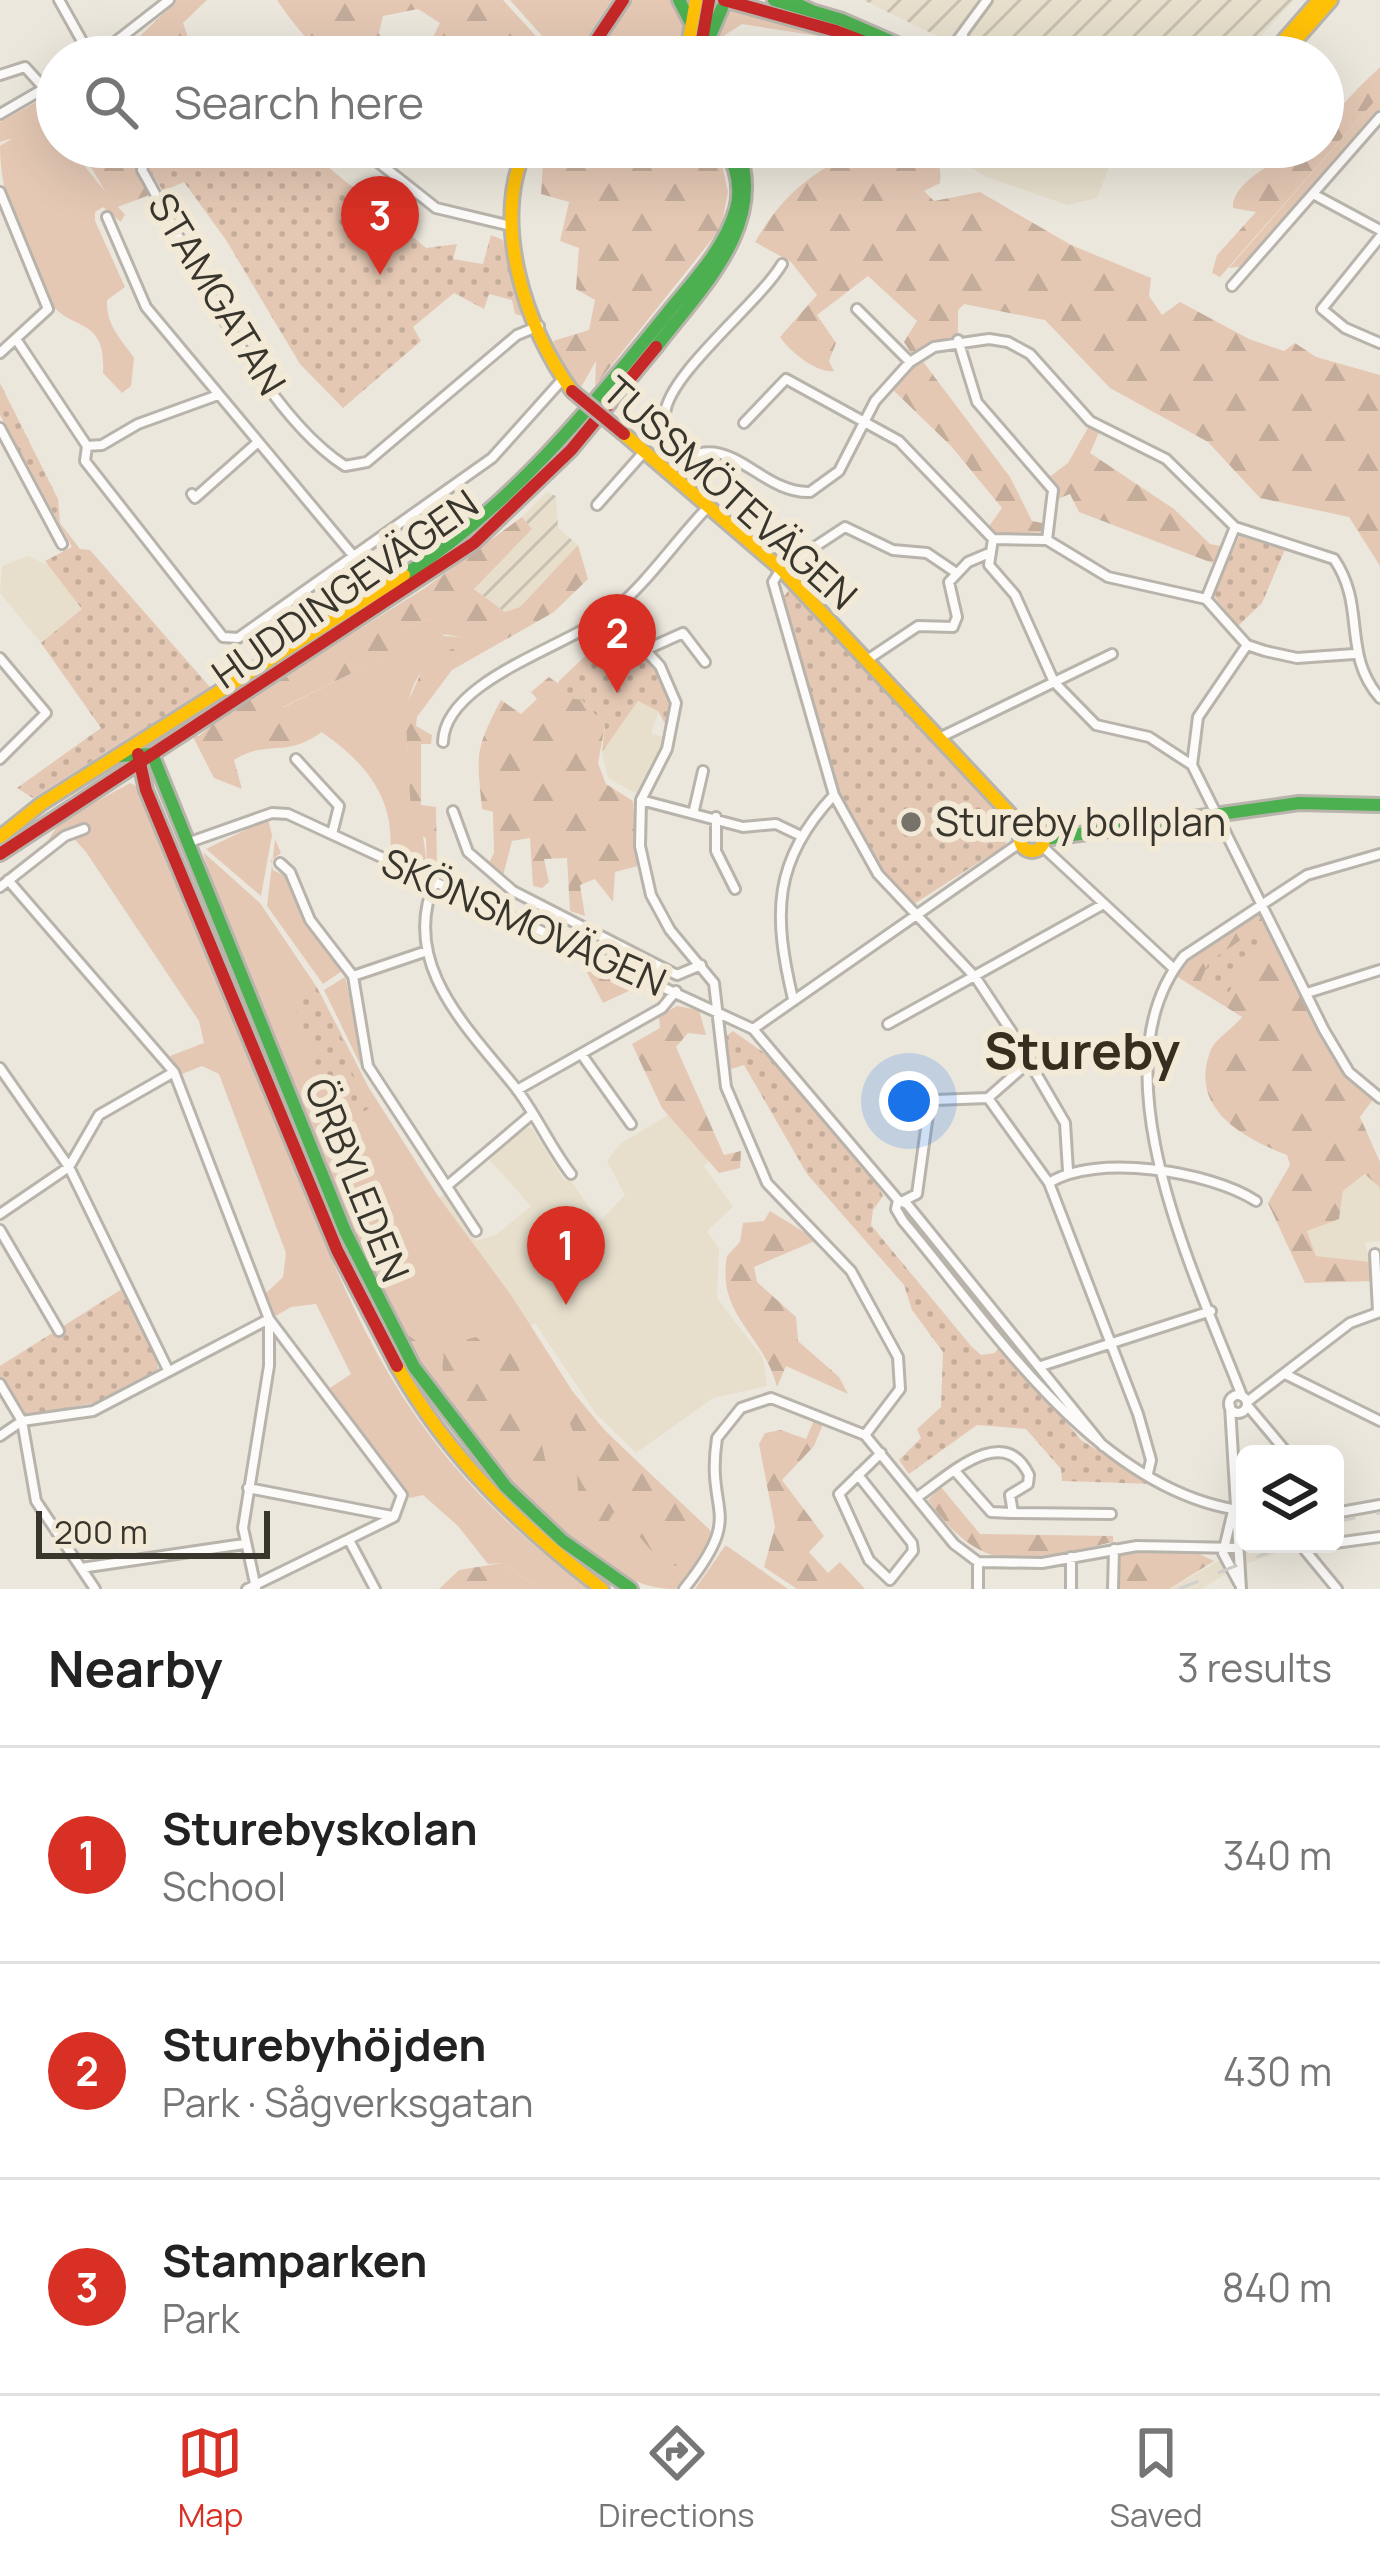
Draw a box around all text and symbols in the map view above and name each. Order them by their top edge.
search box [36,36,1344,168]
icon: search [78,69,144,135]
text: Search here [174,71,424,133]
pin: 3 [341,176,419,275]
street label: STAMGATAN [136,182,299,405]
street label: TUSSMÖTEVÄGEN [592,363,870,621]
street label: HUDDINGEVÄGEN [201,476,488,700]
pin: 2 [578,594,656,693]
place label: Stureby bollplan [935,794,1226,848]
marker: Stureby bollplan [898,809,924,835]
street label: SKÖNSMOVÄGEN [374,834,675,1008]
district label: Stureby [984,1015,1181,1084]
street label: ÖRBYLEDEN [293,1070,423,1289]
your location [879,1071,939,1131]
pin: 1 [527,1206,605,1305]
map controls [1236,1445,1344,1553]
button: layers [1236,1445,1344,1553]
scale bar [36,1505,270,1558]
text: 200 m [54,1509,148,1554]
text: Nearby [48,1633,223,1702]
text: 3 results [1177,1640,1332,1694]
text: Sturebyskolan [162,1797,478,1859]
text: 1 [78,1828,96,1882]
text: 340 m [1223,1828,1332,1882]
text: School [162,1859,286,1913]
text: Sturebyhöjden [162,2013,486,2075]
text: 2 [75,2044,99,2098]
text: 430 m [1223,2044,1332,2098]
text: Park · Sågverksgatan [162,2075,533,2129]
text: Stamparken [162,2229,427,2291]
text: 3 [76,2260,98,2314]
text: 840 m [1222,2260,1332,2314]
text: Park [162,2291,240,2345]
tab: Map [177,2420,243,2537]
tab: Directions [598,2420,755,2537]
tab: Saved [1110,2420,1203,2537]

